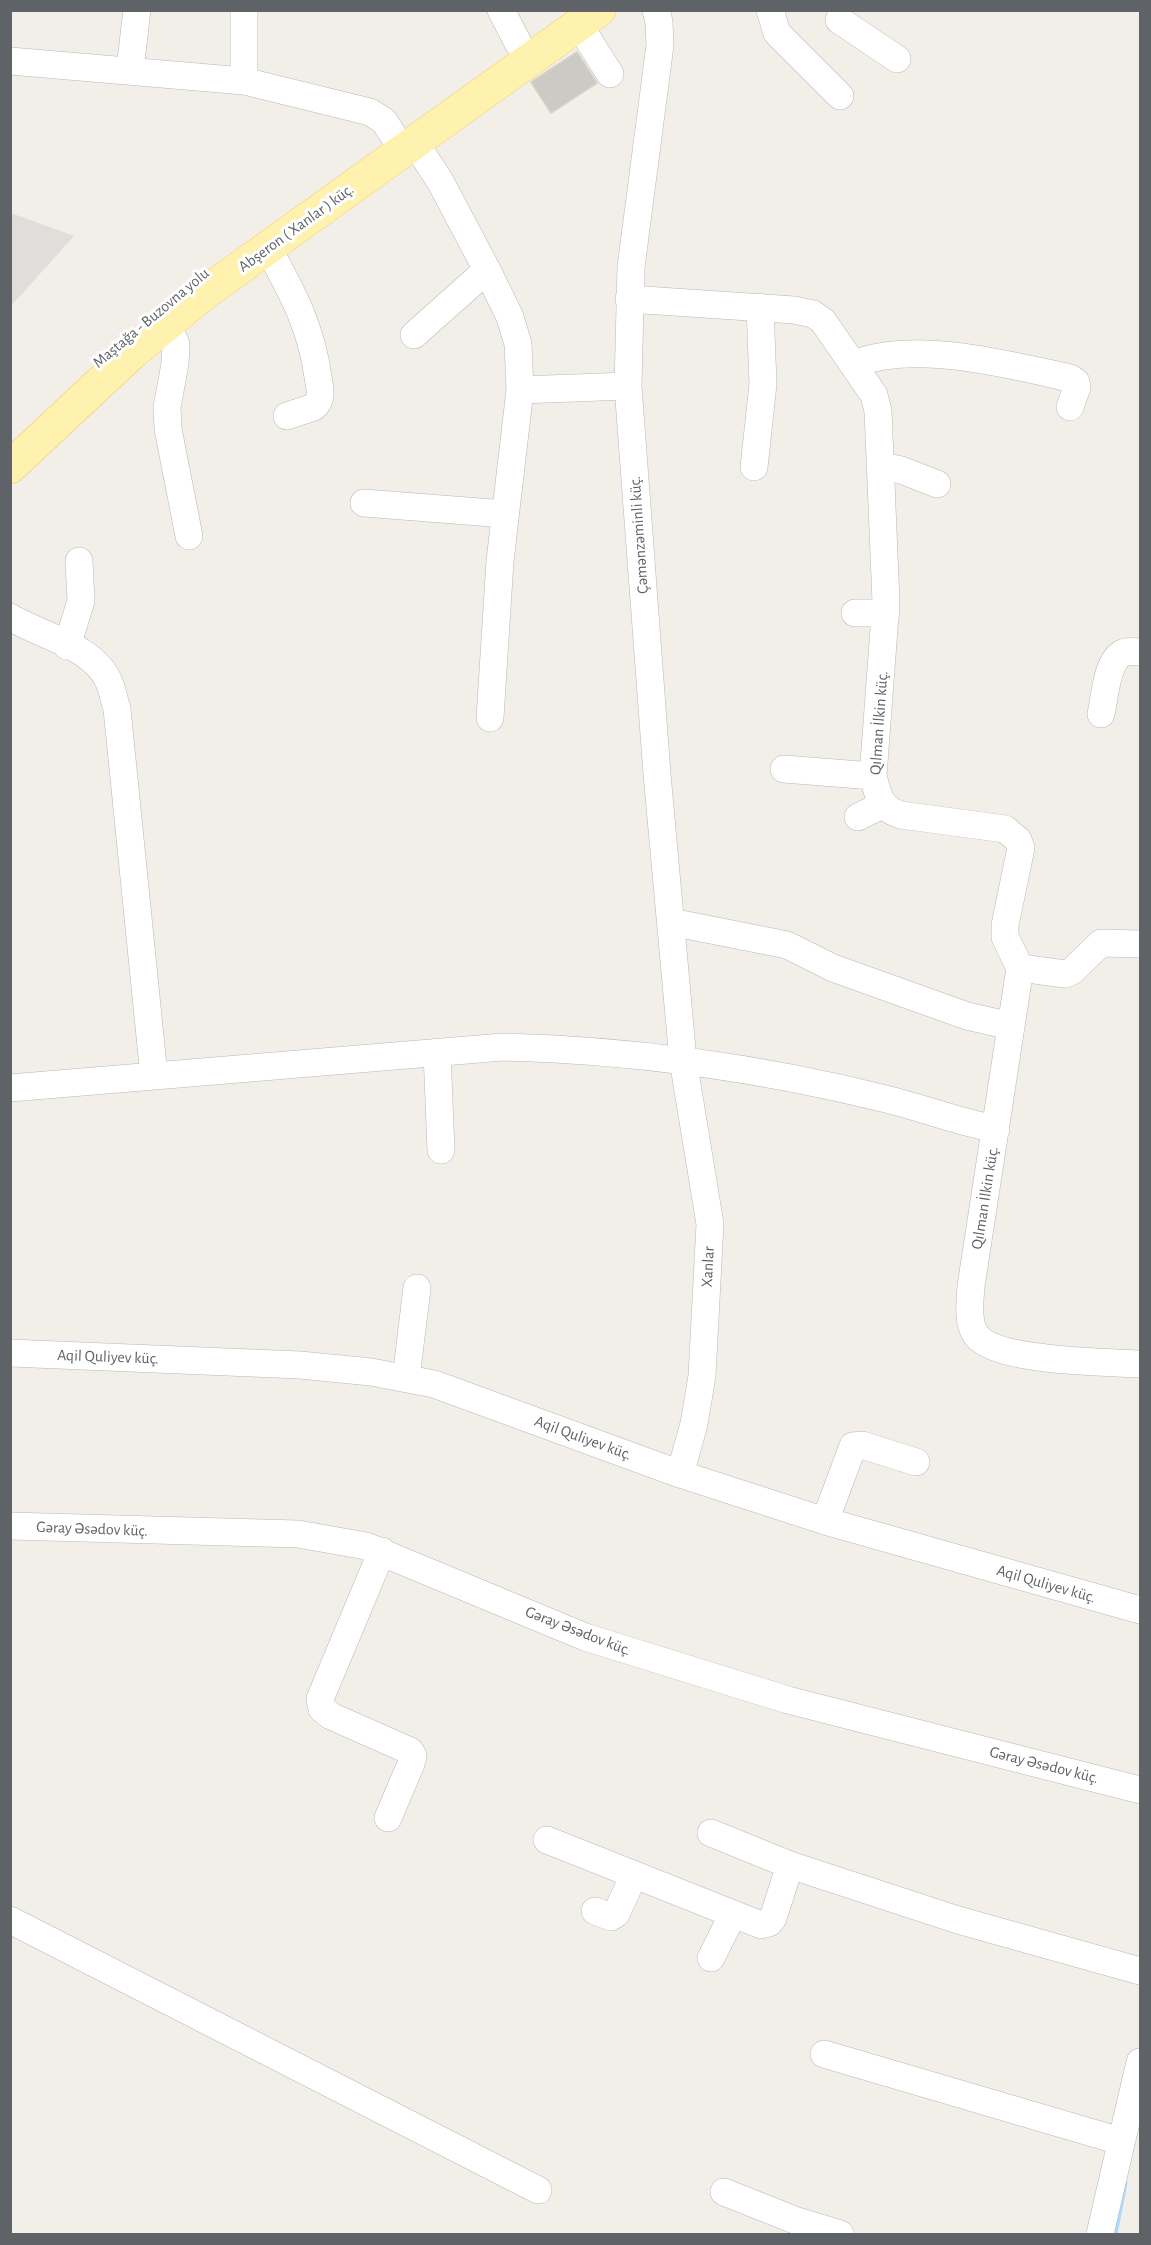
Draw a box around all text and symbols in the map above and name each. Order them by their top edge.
street label: Abşeron ( Xanlar ) küç. [235,180,357,276]
street label: Maştağa - Buzovna yolu [89,264,213,372]
street label: Çəmənzəminli küç. [625,476,653,594]
street label: Qılman İlkin küç. [866,670,892,776]
street label: Qılman İlkin küç. [967,1145,1003,1251]
street label: Xanlar [697,1246,719,1288]
street label: Aqil Quliyev küç. [57,1346,159,1368]
street label: Aqil Quliyev küç. [532,1412,634,1464]
street label: Gəray Əsədov küç. [36,1517,148,1541]
street label: Aqil Quliyev küç. [994,1561,1098,1607]
street label: Gəray Əsədov küç. [522,1602,634,1660]
street label: Gəray Əsədov küç. [988,1742,1100,1788]

